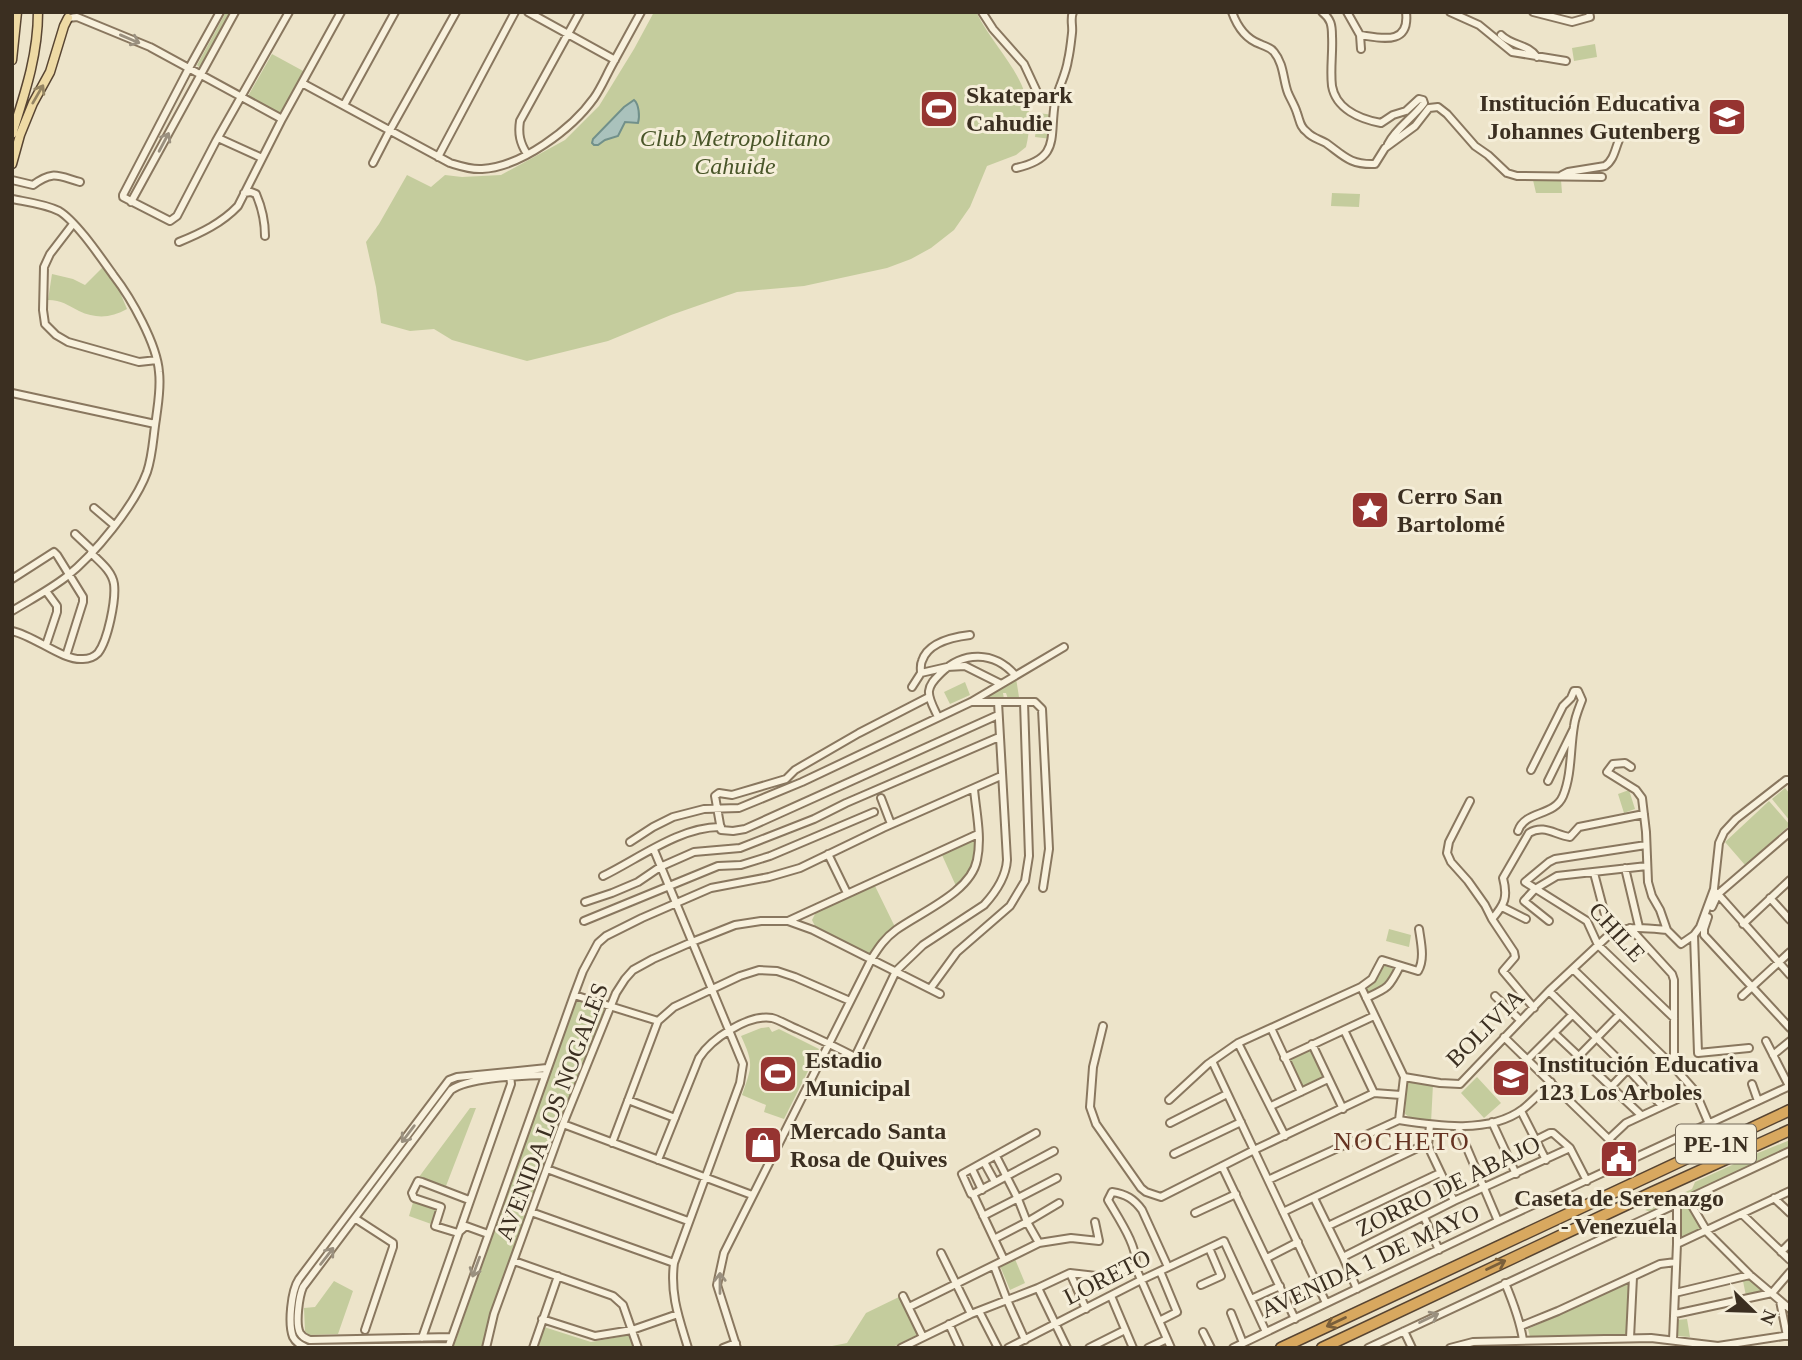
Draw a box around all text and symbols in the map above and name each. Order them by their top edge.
one-way arrow [118,33,140,46]
place label: Skatepark Cahudie [966,82,1073,136]
one-way arrow [31,85,45,105]
sports icon: Skatepark Cahudie [918,88,960,130]
place label: Institución Educativa Johannes Gutenberg [1479,90,1700,144]
school or university icon: Institución Educativa Johannes Gutenberg [1706,96,1748,138]
park label: Club Metropolitano Cahuide [640,125,830,179]
one-way arrow [158,132,171,153]
place label: Cerro San Bartolomé [1397,483,1505,537]
place icon: Cerro San Bartolomé [1349,489,1391,531]
street label: CHILE [1584,897,1650,967]
street label: AVENIDA LOS NOGALES [491,979,613,1245]
street label: BOLIVIA [1441,983,1530,1072]
place label: Estadio Municipal [805,1047,911,1101]
place label: Institución Educativa 123 Los Arboles [1538,1051,1759,1105]
sports icon: Estadio Municipal [757,1053,799,1095]
school or university icon: Institución Educativa 123 Los Arboles [1490,1057,1532,1099]
place label: Mercado Santa Rosa de Quives [790,1118,947,1172]
shop icon: Mercado Santa Rosa de Quives [742,1124,784,1166]
road number: PE-1N [1676,1124,1756,1163]
one-way arrow [401,1125,416,1144]
district label: NOCHETO [1333,1127,1471,1156]
street label: ZORRO DE ABAJO [1352,1130,1544,1242]
public building icon: Caseta de Serenazgo - Venezuela [1598,1138,1640,1180]
place label: Caseta de Serenazgo - Venezuela [1514,1185,1724,1239]
street label: AVENIDA 1 DE MAYO [1257,1199,1483,1323]
street label: LORETO [1059,1244,1155,1310]
one-way arrow [320,1247,335,1266]
one-way arrow [469,1255,482,1277]
one-way arrow [1485,1258,1506,1272]
one-way arrow [713,1271,727,1294]
north arrow [1718,1276,1788,1346]
text: N [1756,1307,1781,1328]
one-way arrow [1418,1311,1439,1325]
one-way arrow [1326,1316,1347,1329]

